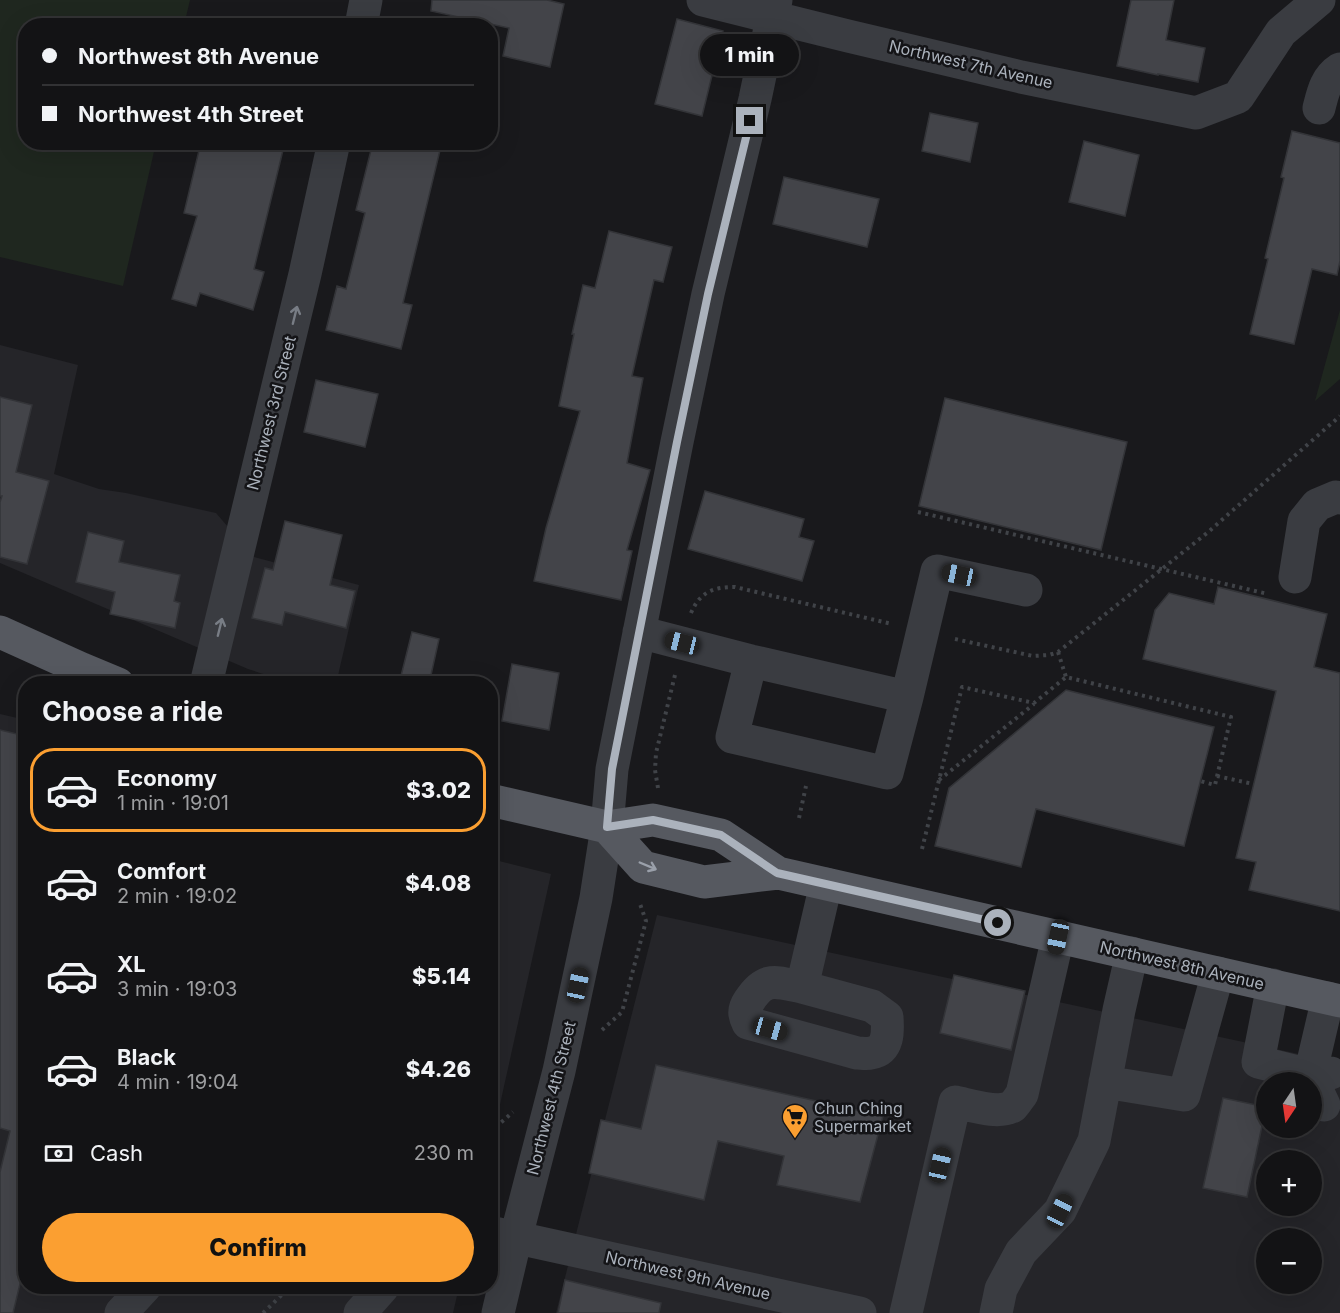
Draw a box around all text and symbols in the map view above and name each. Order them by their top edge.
callout: 1 min [700,34,800,76]
street label: Northwest 7th Avenue [887,35,1055,93]
text: Northwest 8th Avenue [78,43,319,69]
text: 1 min [724,43,775,67]
text: Northwest 4th Street [78,101,304,127]
route end [736,107,763,134]
one-way arrow [289,306,301,325]
street label: Northwest 3rd Street [242,334,300,492]
car [940,562,978,588]
one-way arrow [214,618,226,637]
car [662,630,702,656]
text: Choose a ride [42,695,223,728]
icon: car [45,763,99,817]
text: Economy [117,765,217,791]
text: $3.02 [406,777,471,803]
text: 1 min · 19:01 [117,791,229,815]
icon: car [45,856,99,910]
text: Comfort [117,858,206,884]
one-way arrow [639,861,657,872]
text: $4.08 [405,870,471,896]
text: 2 min · 19:02 [117,884,237,908]
route start [984,909,1011,936]
car [1045,918,1071,956]
street label: Northwest 8th Avenue [1098,936,1266,994]
icon: car [45,949,99,1003]
text: XL [117,951,146,977]
text: $5.14 [412,963,471,989]
car [565,966,591,1004]
text: 3 min · 19:03 [117,977,237,1001]
car [750,1015,790,1043]
street label: Northwest 4th Street [522,1019,580,1177]
icon: car [45,1042,99,1096]
text: Black [117,1044,176,1070]
text: $4.26 [406,1056,471,1082]
text: 4 min · 19:04 [117,1070,239,1094]
north arrow [1256,1072,1322,1138]
map controls [1256,1072,1322,1294]
place label: Chun Ching Supermarket [814,1098,911,1136]
supermarket icon: Chun Ching Supermarket [780,1102,810,1140]
icon: cash [42,1137,75,1170]
text: Cash [90,1140,143,1166]
text: 230 m [414,1141,474,1165]
car [927,1145,953,1185]
button: + [1256,1150,1322,1216]
car [1044,1191,1076,1231]
button: Confirm [42,1213,474,1282]
button: − [1256,1228,1322,1294]
street label: Northwest 9th Avenue [604,1246,772,1304]

